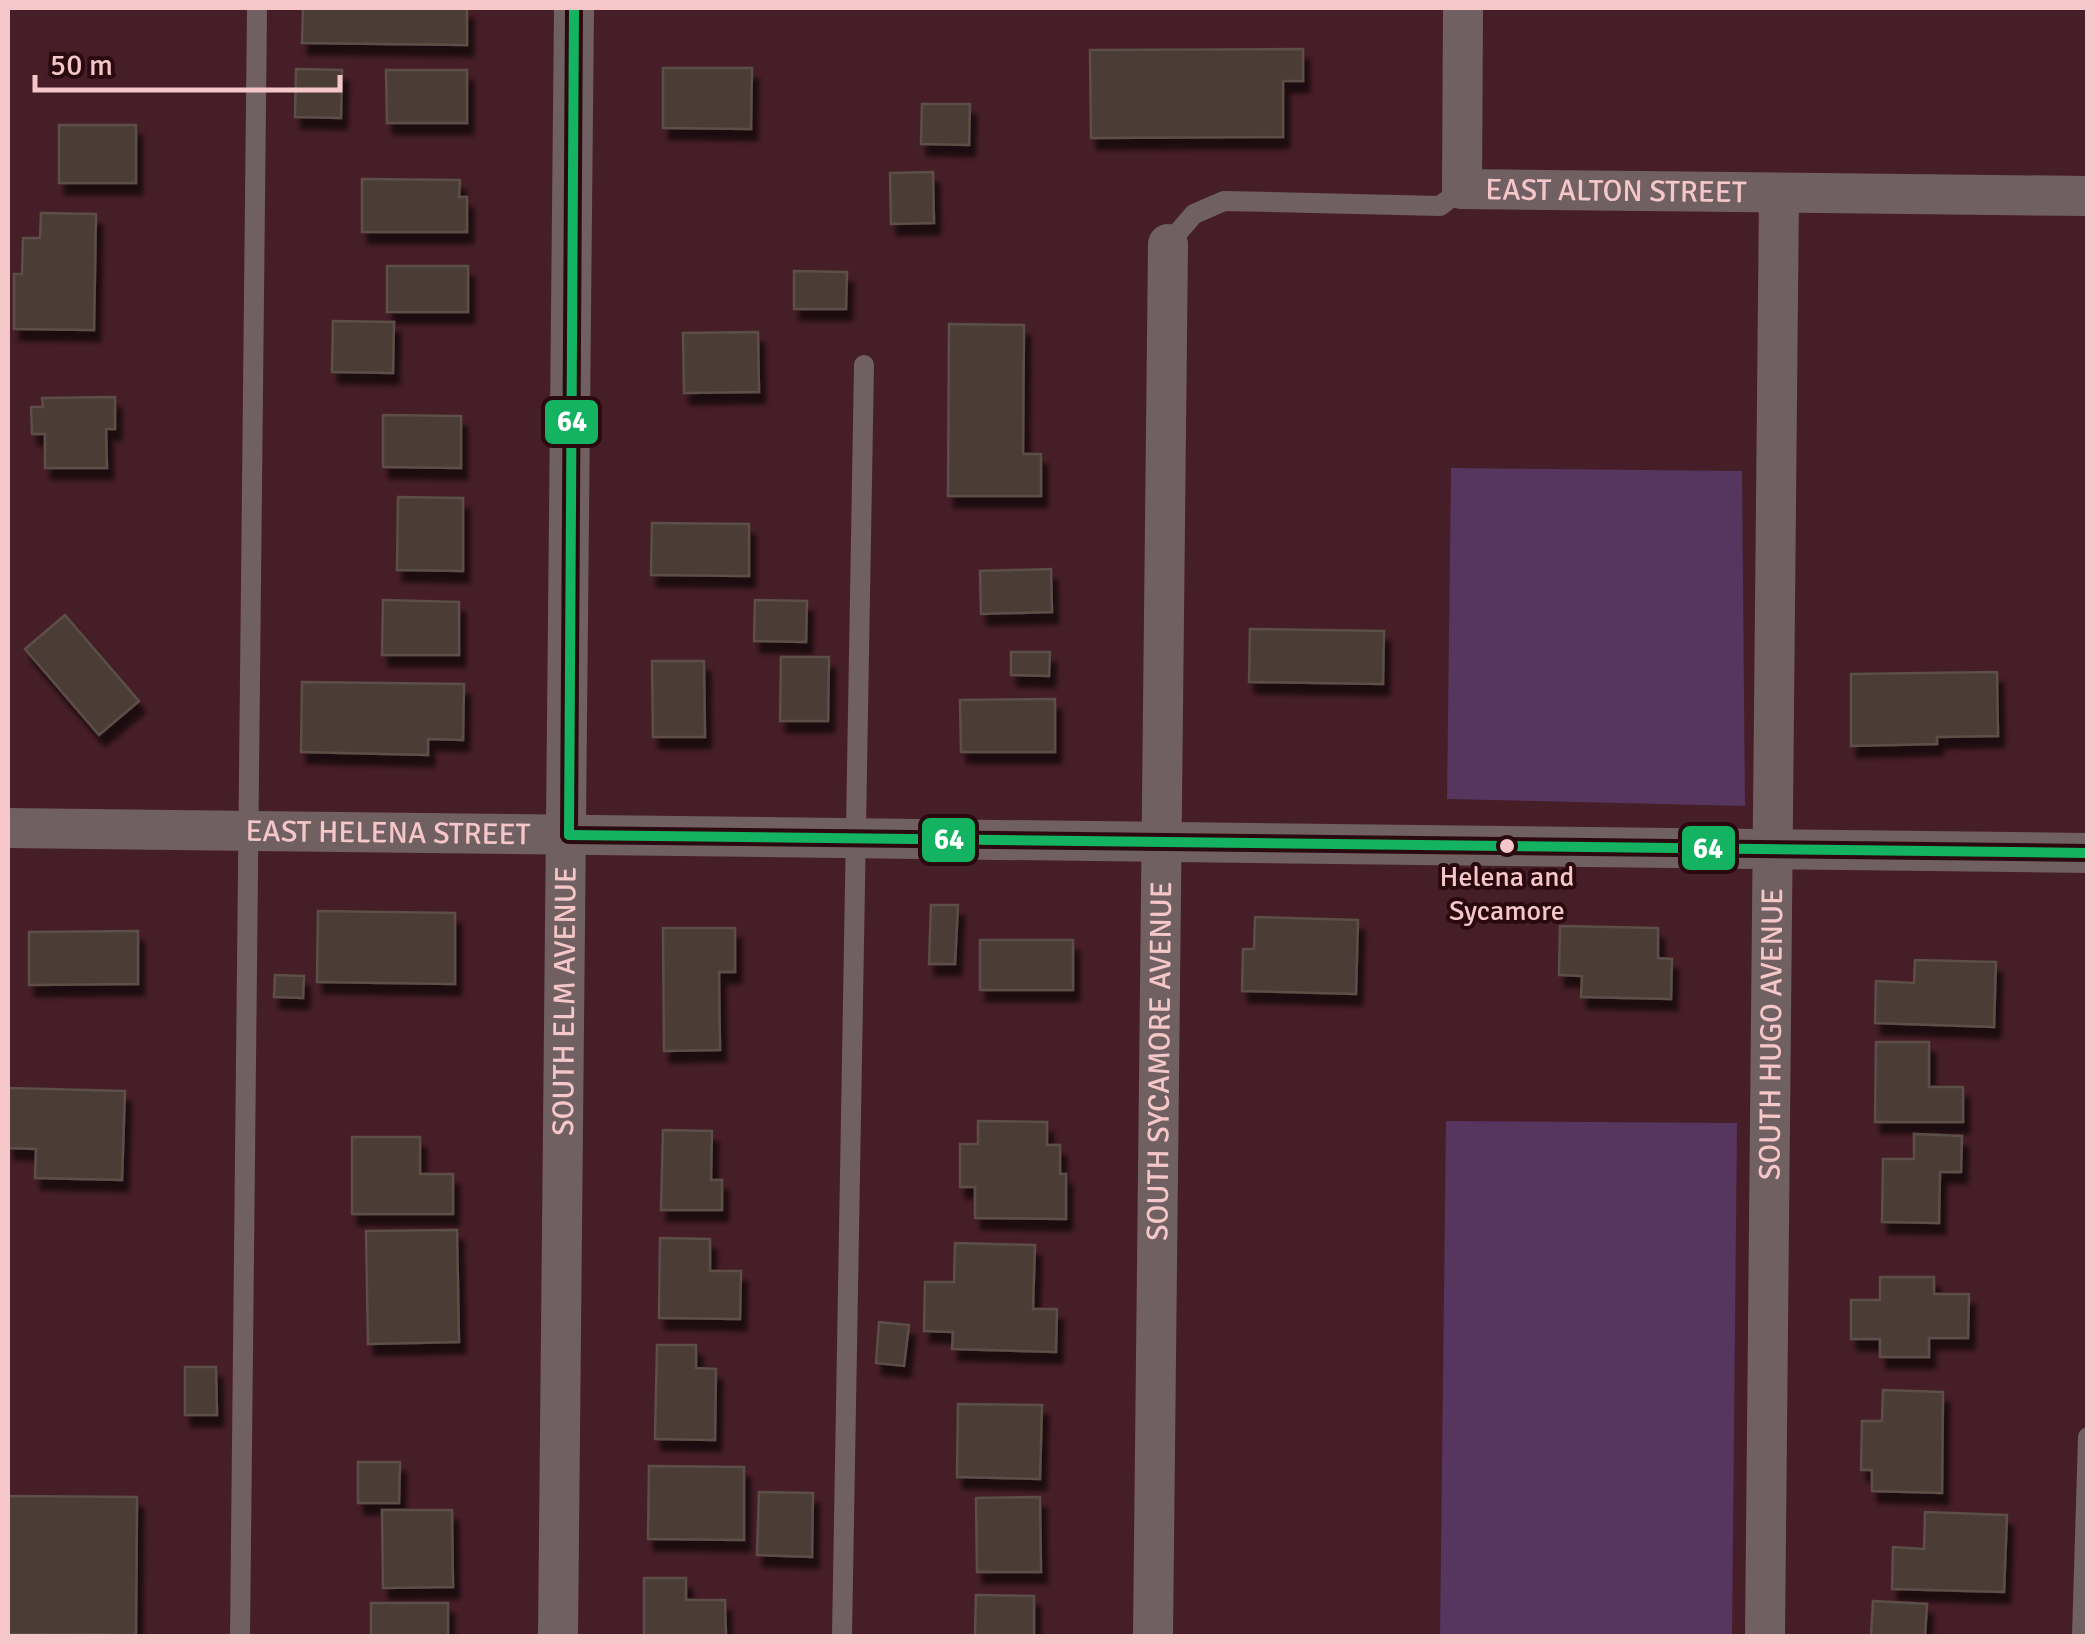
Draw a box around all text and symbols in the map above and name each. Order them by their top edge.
scale bar [35,30,340,92]
text: 50 m [50,47,113,84]
street label: EAST ALTON STREET [1485,171,1747,211]
line badge: 64 [543,398,600,446]
text: 64 [557,405,587,439]
street label: EAST HELENA STREET [245,812,531,853]
line badge: 64 [920,816,977,864]
text: 64 [934,823,964,857]
line badge: 64 [1680,824,1737,872]
text: 64 [1693,832,1723,866]
marker: Helena and Sycamore [1497,836,1517,856]
place label: Helena and Sycamore [1440,860,1574,928]
street label: SOUTH ELM AVENUE [544,866,584,1136]
street label: SOUTH SYCAMORE AVENUE [1139,881,1180,1241]
street label: SOUTH HUGO AVENUE [1751,888,1791,1180]

